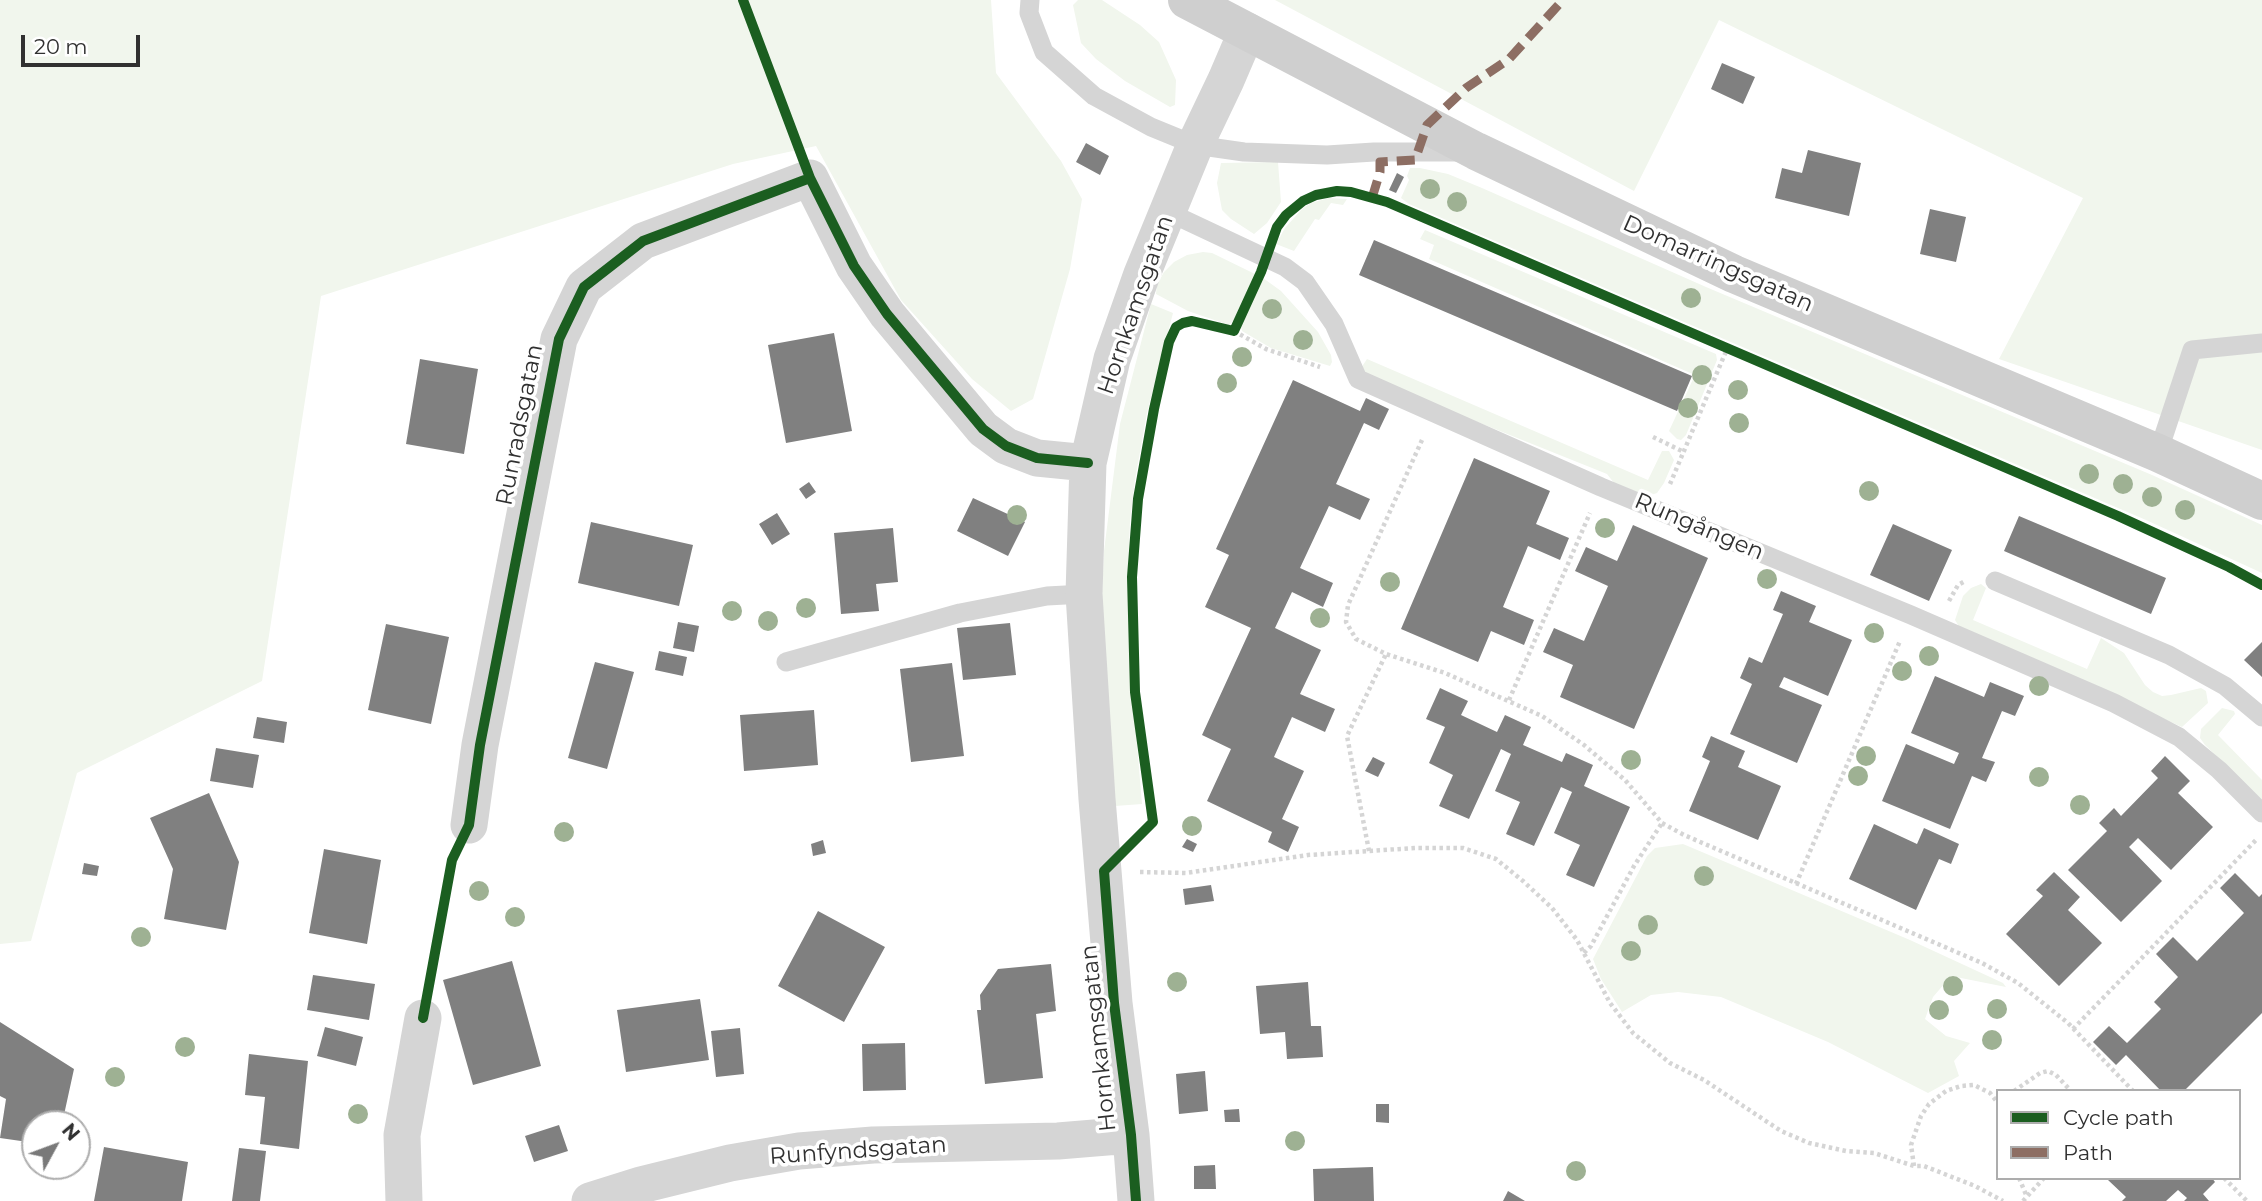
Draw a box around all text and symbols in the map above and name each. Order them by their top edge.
scale bar [24,21,144,65]
text: 20 m [34,34,88,59]
street label: Domarringsgatan [1619,210,1817,318]
street label: Hornkamsgatan [1092,212,1180,398]
street label: Runradsgatan [491,342,549,508]
street label: Rungången [1630,487,1768,567]
street label: Hornkamsgatan [1075,943,1123,1133]
legend [1996,1089,2241,1180]
text: Cycle path [2063,1105,2174,1130]
north arrow [21,1110,91,1180]
text: N [57,1119,84,1146]
street label: Runfyndsgatan [769,1131,947,1171]
text: Path [2063,1140,2113,1165]

